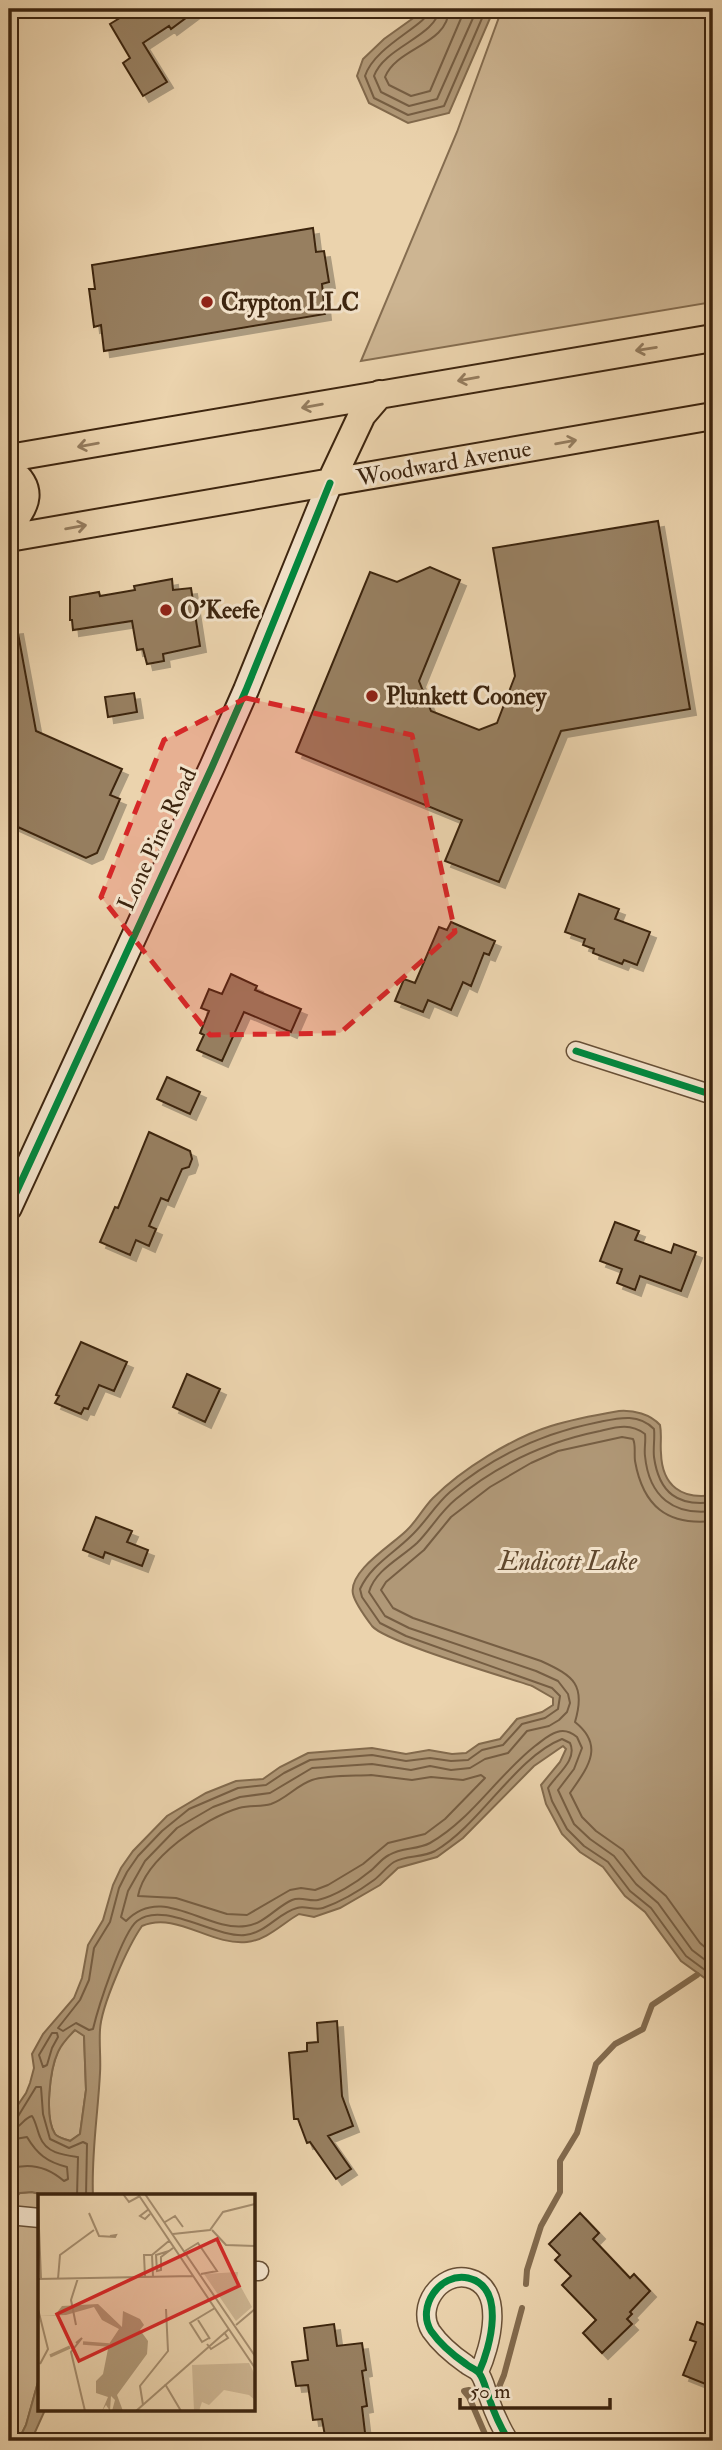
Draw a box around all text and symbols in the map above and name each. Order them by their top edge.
place label: Crypton LLC [221,287,359,318]
marker: Crypton LLC [199,294,215,310]
one-way arrow [635,343,658,356]
one-way arrow [457,373,480,386]
one-way arrow [301,399,324,413]
street label: Woodward Avenue [353,433,534,494]
one-way arrow [554,434,577,448]
one-way arrow [77,439,100,452]
one-way arrow [64,520,87,533]
place label: O'Keefe [180,595,260,626]
marker: O'Keefe [158,602,174,618]
place label: Plunkett Cooney [386,681,548,712]
marker: Plunkett Cooney [364,688,380,704]
street label: Lone Pine Road [111,762,204,916]
water label: Endicott Lake [497,1546,638,1578]
inset map [38,2194,256,2412]
scale bar [460,2366,610,2410]
text: 50 m [470,2378,511,2405]

